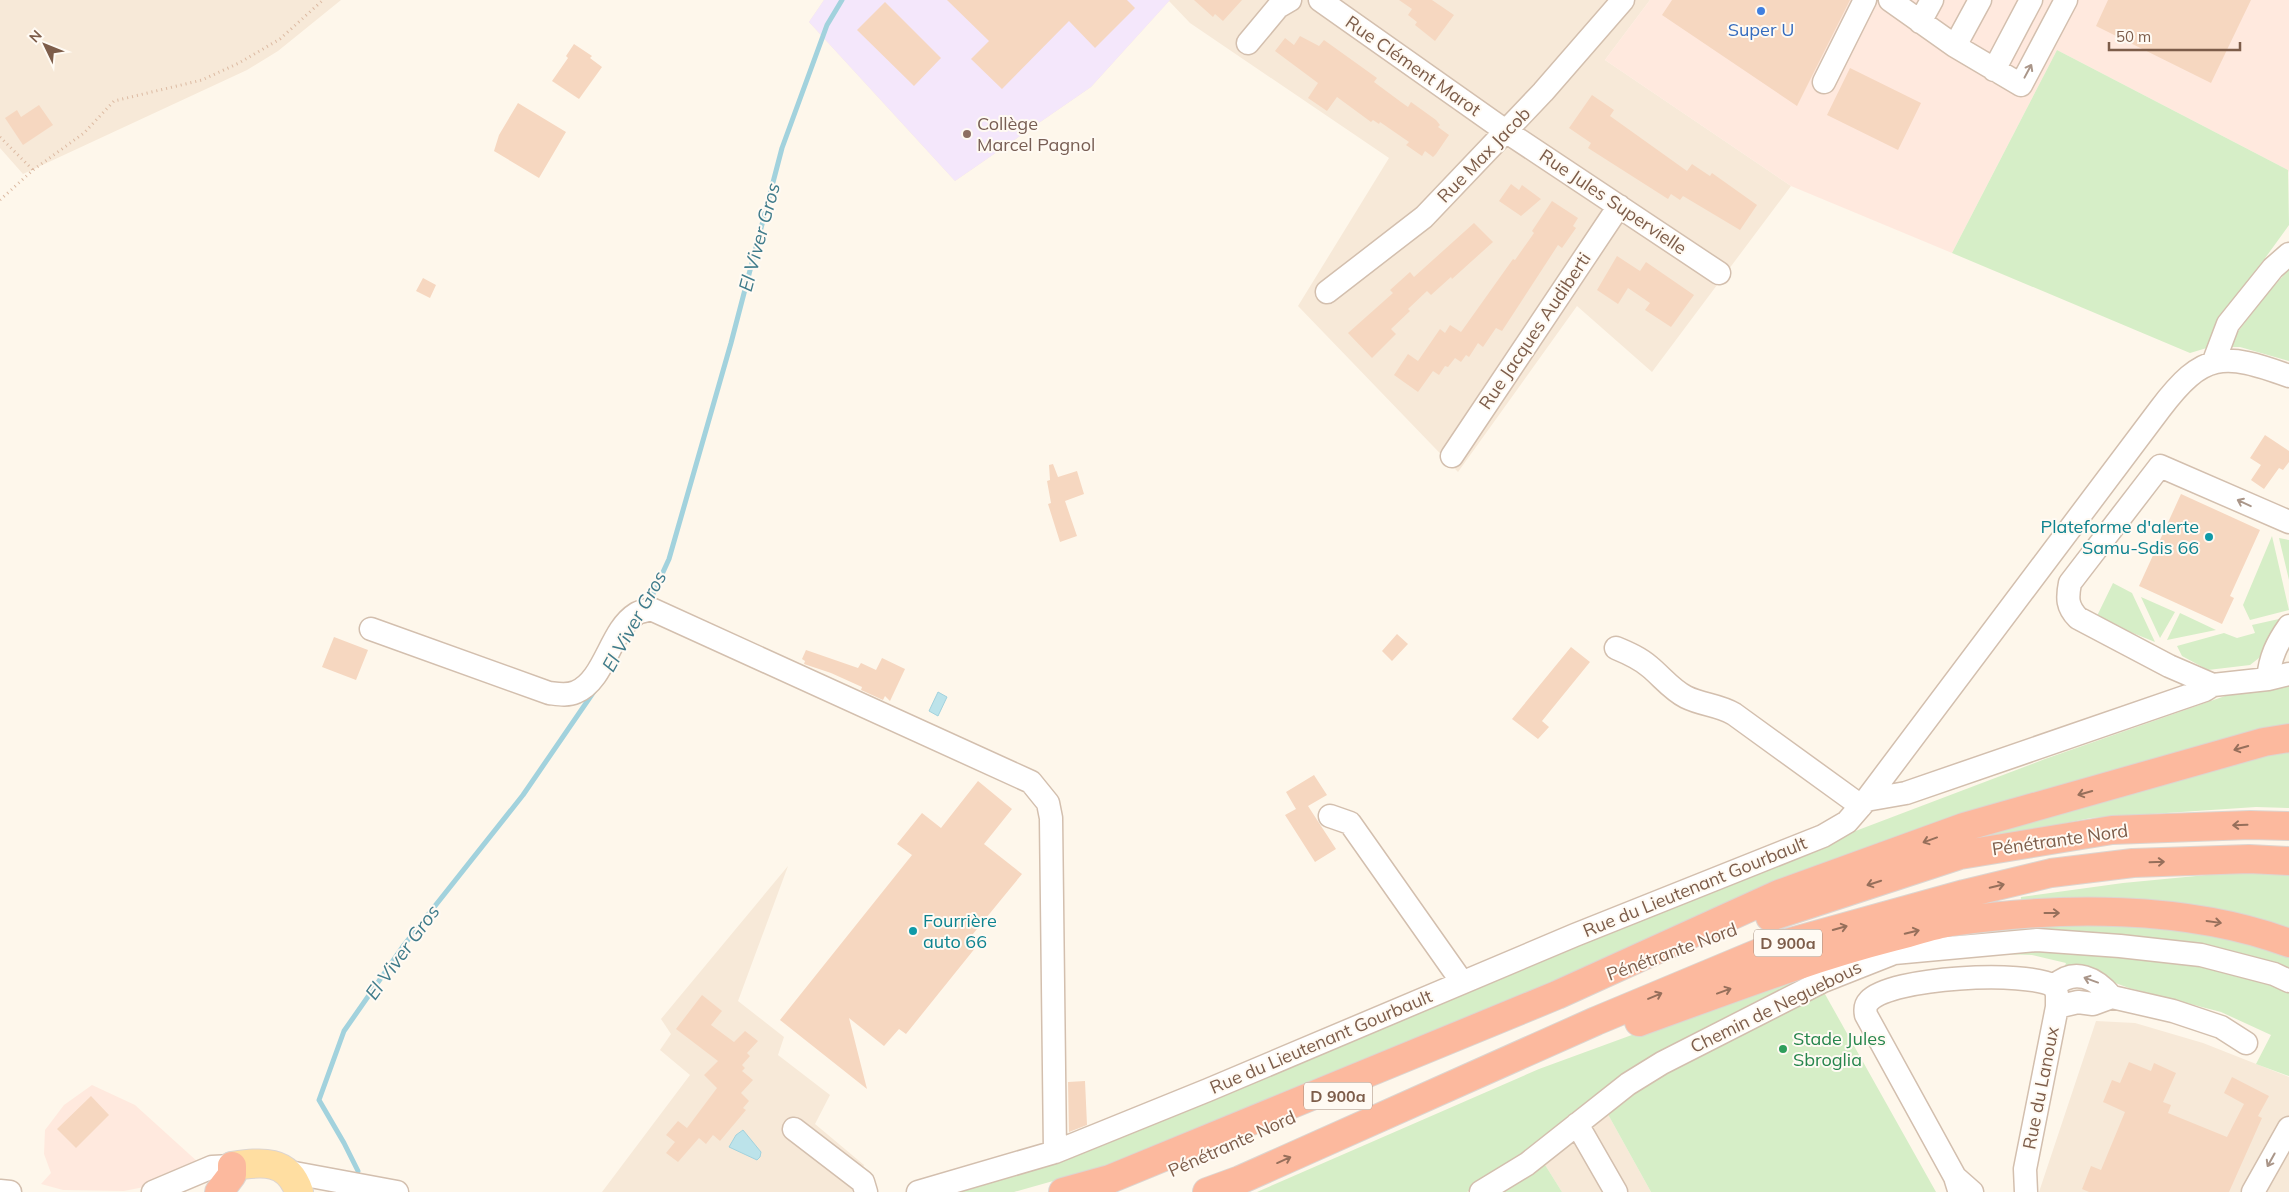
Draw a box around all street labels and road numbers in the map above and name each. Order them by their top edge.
street label: Rue Clément Marot [1341,10,1485,121]
street label: Rue Max Jacob [1432,102,1535,207]
street label: Rue Jules Supervielle [1535,144,1691,259]
street label: Rue Jacques Audiberti [1474,248,1596,414]
street label: Pénétrante Nord [1990,819,2129,860]
street label: Rue du Lieutenant Gourbault [1580,831,1810,942]
street label: Pénétrante Nord [1603,917,1740,986]
road number: D 900a [1754,930,1822,956]
street label: Chemin de Neguebous [1686,955,1865,1058]
street label: Rue du Lieutenant Gourbault [1206,984,1435,1099]
street label: Rue du Lanoux [2017,1024,2064,1151]
road number: D 900a [1304,1082,1372,1110]
street label: Pénétrante Nord [1164,1105,1299,1182]

